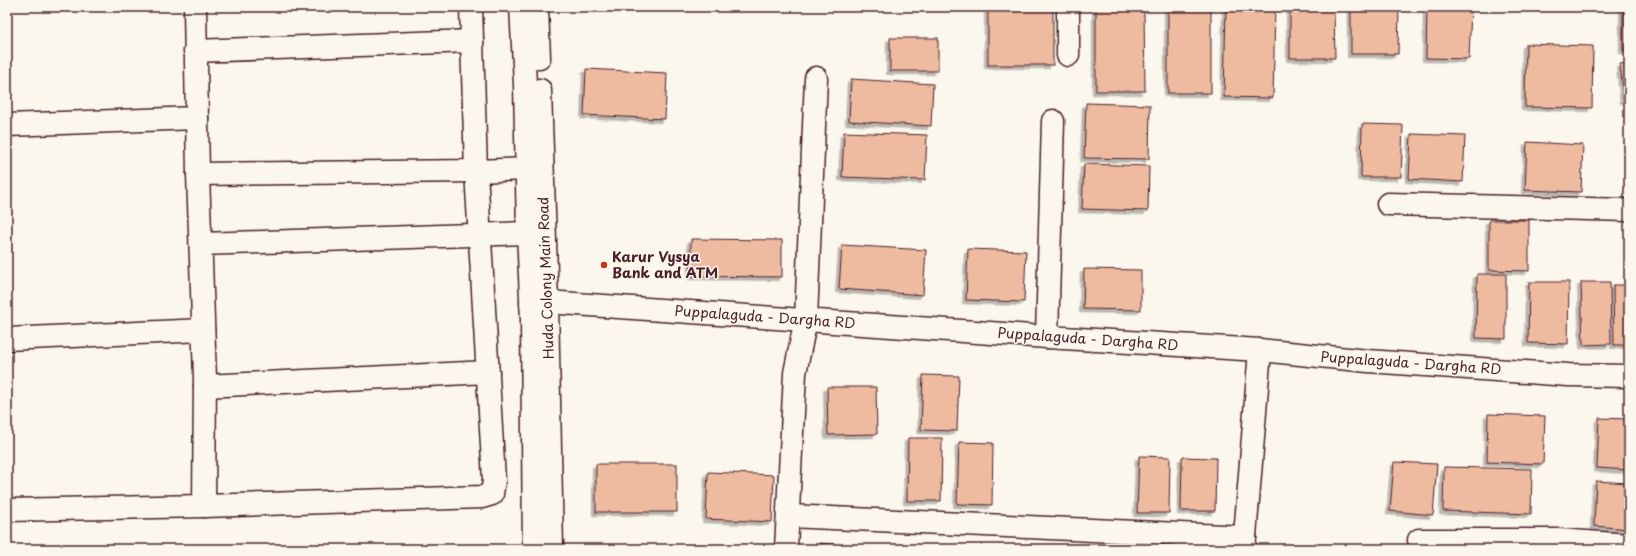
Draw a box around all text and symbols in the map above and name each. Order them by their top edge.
street label: Huda Colony Main Road [532,196,559,360]
place label: Karur Vysya Bank and ATM [612,246,718,283]
marker: Karur Vysya Bank and ATM [599,260,609,270]
street label: Puppalaguda - Dargha RD [674,300,856,333]
street label: Puppalaguda - Dargha RD [997,322,1179,355]
street label: Puppalaguda - Dargha RD [1320,346,1502,379]

